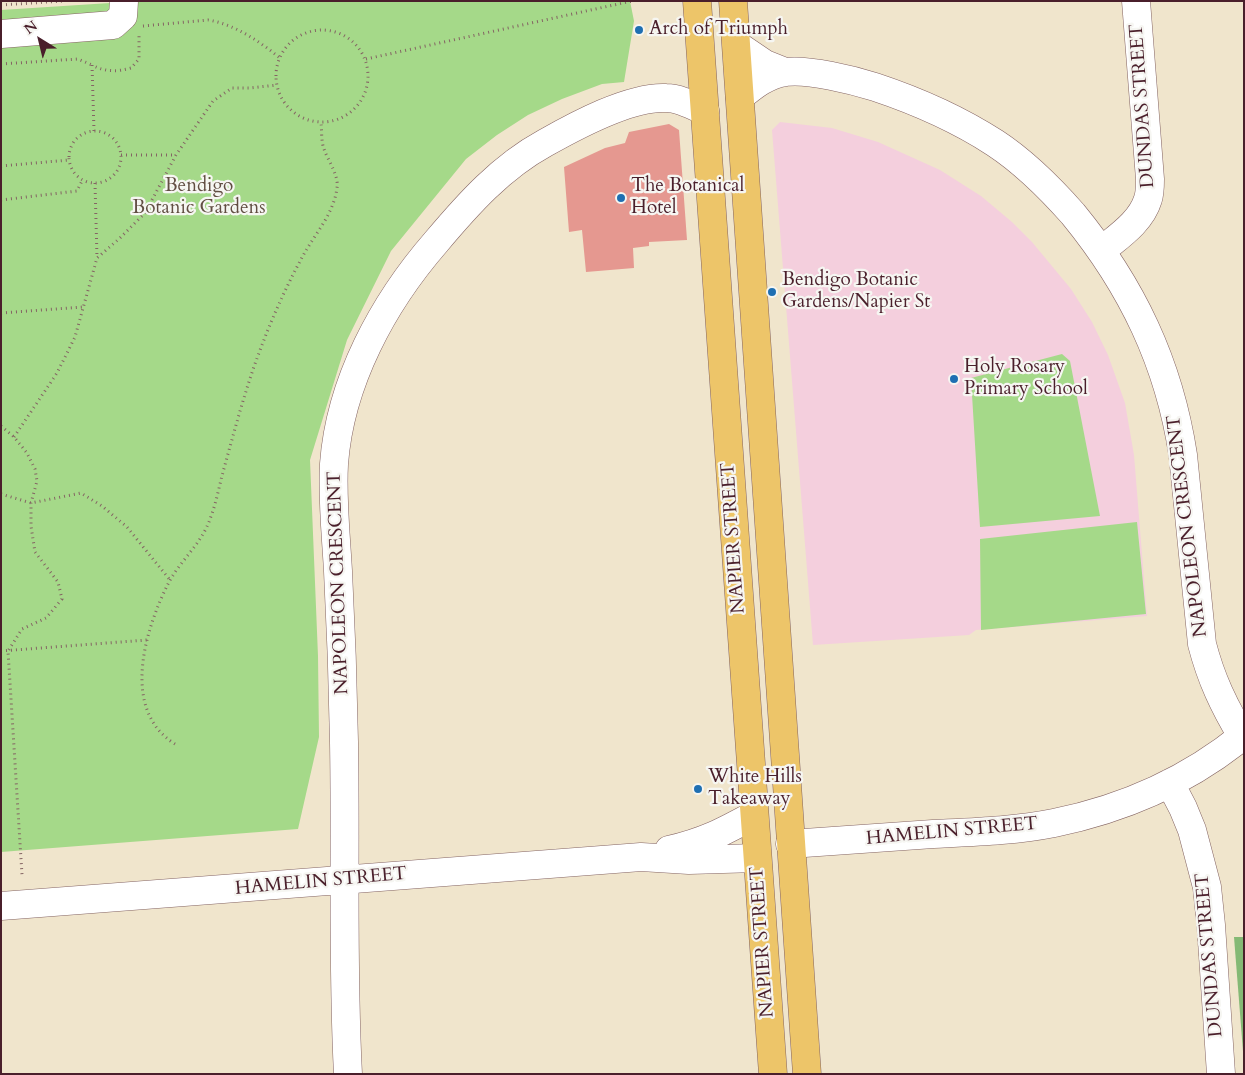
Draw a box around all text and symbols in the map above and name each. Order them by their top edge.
north arrow [15,15,65,65]
text: N [20,16,41,39]
place label: Arch of Triumph [649,19,788,41]
street label: DUNDAS STREET [1126,23,1160,189]
marker: Arch of Triumph [633,24,645,36]
park label: Bendigo Botanic Gardens [132,176,266,220]
place label: The Botanical Hotel [631,176,744,220]
marker: The Botanical Hotel [615,192,627,204]
place label: Bendigo Botanic Gardens/Napier St [782,270,930,314]
marker: Bendigo Botanic Gardens/Napier St [766,286,778,298]
place label: Holy Rosary Primary School [964,357,1088,401]
marker: Holy Rosary Primary School [948,373,960,385]
street label: NAPOLEON CRESCENT [1163,414,1213,638]
street label: NAPIER STREET [717,462,751,614]
street label: NAPOLEON CRESCENT [324,471,354,695]
place label: White Hills Takeaway [708,767,802,811]
marker: White Hills Takeaway [692,783,704,795]
street label: HAMELIN STREET [865,813,1039,851]
street label: HAMELIN STREET [234,863,408,901]
street label: NAPIER STREET [746,866,780,1018]
street label: DUNDAS STREET [1191,872,1229,1038]

